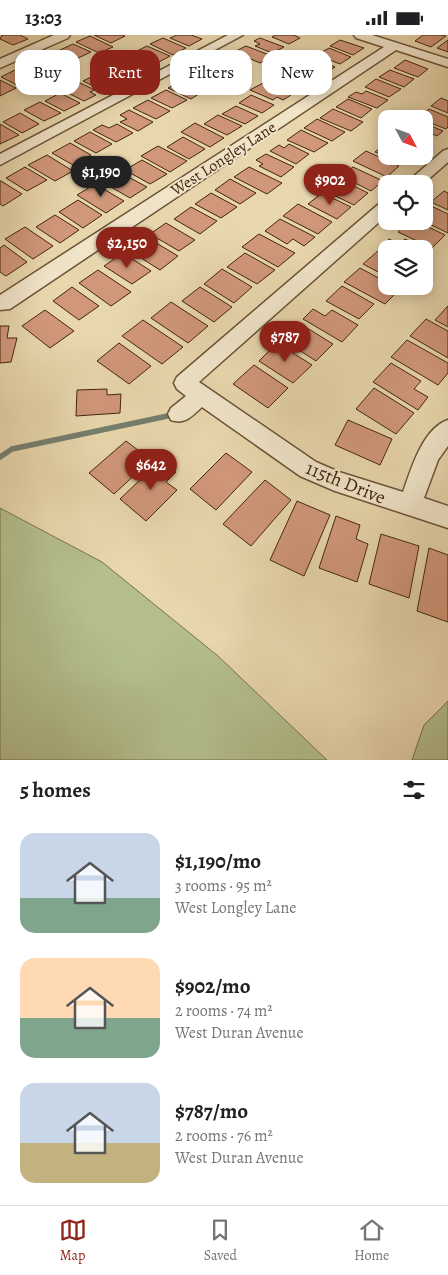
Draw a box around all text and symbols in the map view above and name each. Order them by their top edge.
text: 13:03 [25,5,62,31]
chip: Buy [15,50,80,95]
chip: Rent [90,50,160,95]
chip: Filters [170,50,252,95]
chip: New [262,50,332,95]
north arrow [378,110,432,165]
map controls [378,110,433,295]
street label: West Longley Lane [166,117,280,202]
pin: $1,190 [60,155,142,198]
text: $1,190 [82,161,120,183]
pin: $902 [300,163,360,206]
text: $902 [315,169,345,191]
button: locate [378,175,433,230]
pin: $2,150 [86,227,168,269]
text: $2,150 [107,232,147,254]
button: layers [378,240,433,295]
pin: $787 [255,321,315,363]
text: $787 [271,326,299,348]
pin: $642 [121,449,181,491]
text: $642 [136,454,166,476]
street label: 115th Drive [302,455,389,511]
text: 5 homes [20,776,91,804]
icon: filters [400,776,428,804]
text: $1,190/mo [175,847,261,875]
icon: home [60,853,120,913]
text: 3 rooms · 95 m² [175,875,272,897]
text: West Longley Lane [175,897,297,919]
text: $902/mo [175,972,251,1000]
icon: home [60,978,120,1038]
text: 2 rooms · 74 m² [175,1000,273,1022]
text: West Duran Avenue [175,1022,304,1044]
text: $787/mo [175,1097,248,1125]
icon: home [60,1103,120,1163]
text: 2 rooms · 76 m² [175,1125,273,1147]
text: West Duran Avenue [175,1147,304,1169]
tab: Map [59,1216,87,1265]
tab: Saved [204,1216,237,1265]
tab: Home [354,1216,389,1265]

